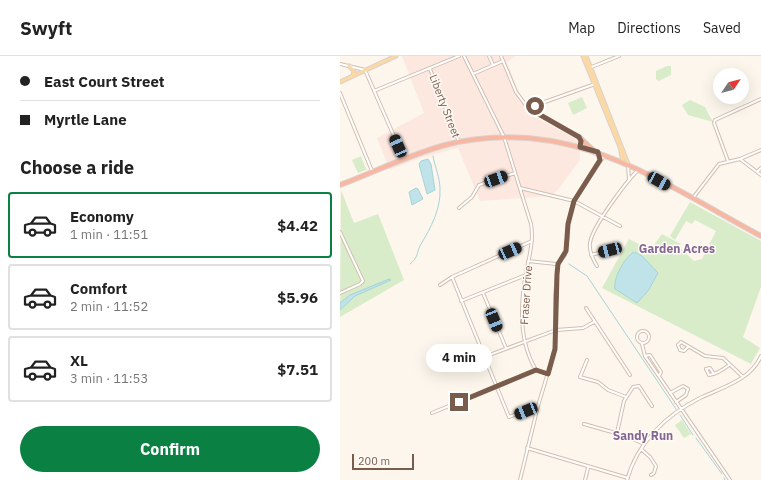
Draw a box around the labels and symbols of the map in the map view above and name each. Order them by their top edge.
north arrow [713,68,749,104]
street label: Liberty Street [426,72,464,140]
route start [526,97,544,115]
car [388,133,408,159]
car [483,169,509,189]
car [646,170,672,192]
car [497,241,523,261]
car [597,241,623,259]
district label: Garden Acres [639,241,715,256]
street label: Fraser Drive [517,265,535,325]
car [484,307,504,333]
callout: 4 min [426,344,492,372]
route end [450,393,468,411]
car [513,401,539,421]
district label: Sandy Run [613,428,673,443]
scale bar [352,452,414,471]

